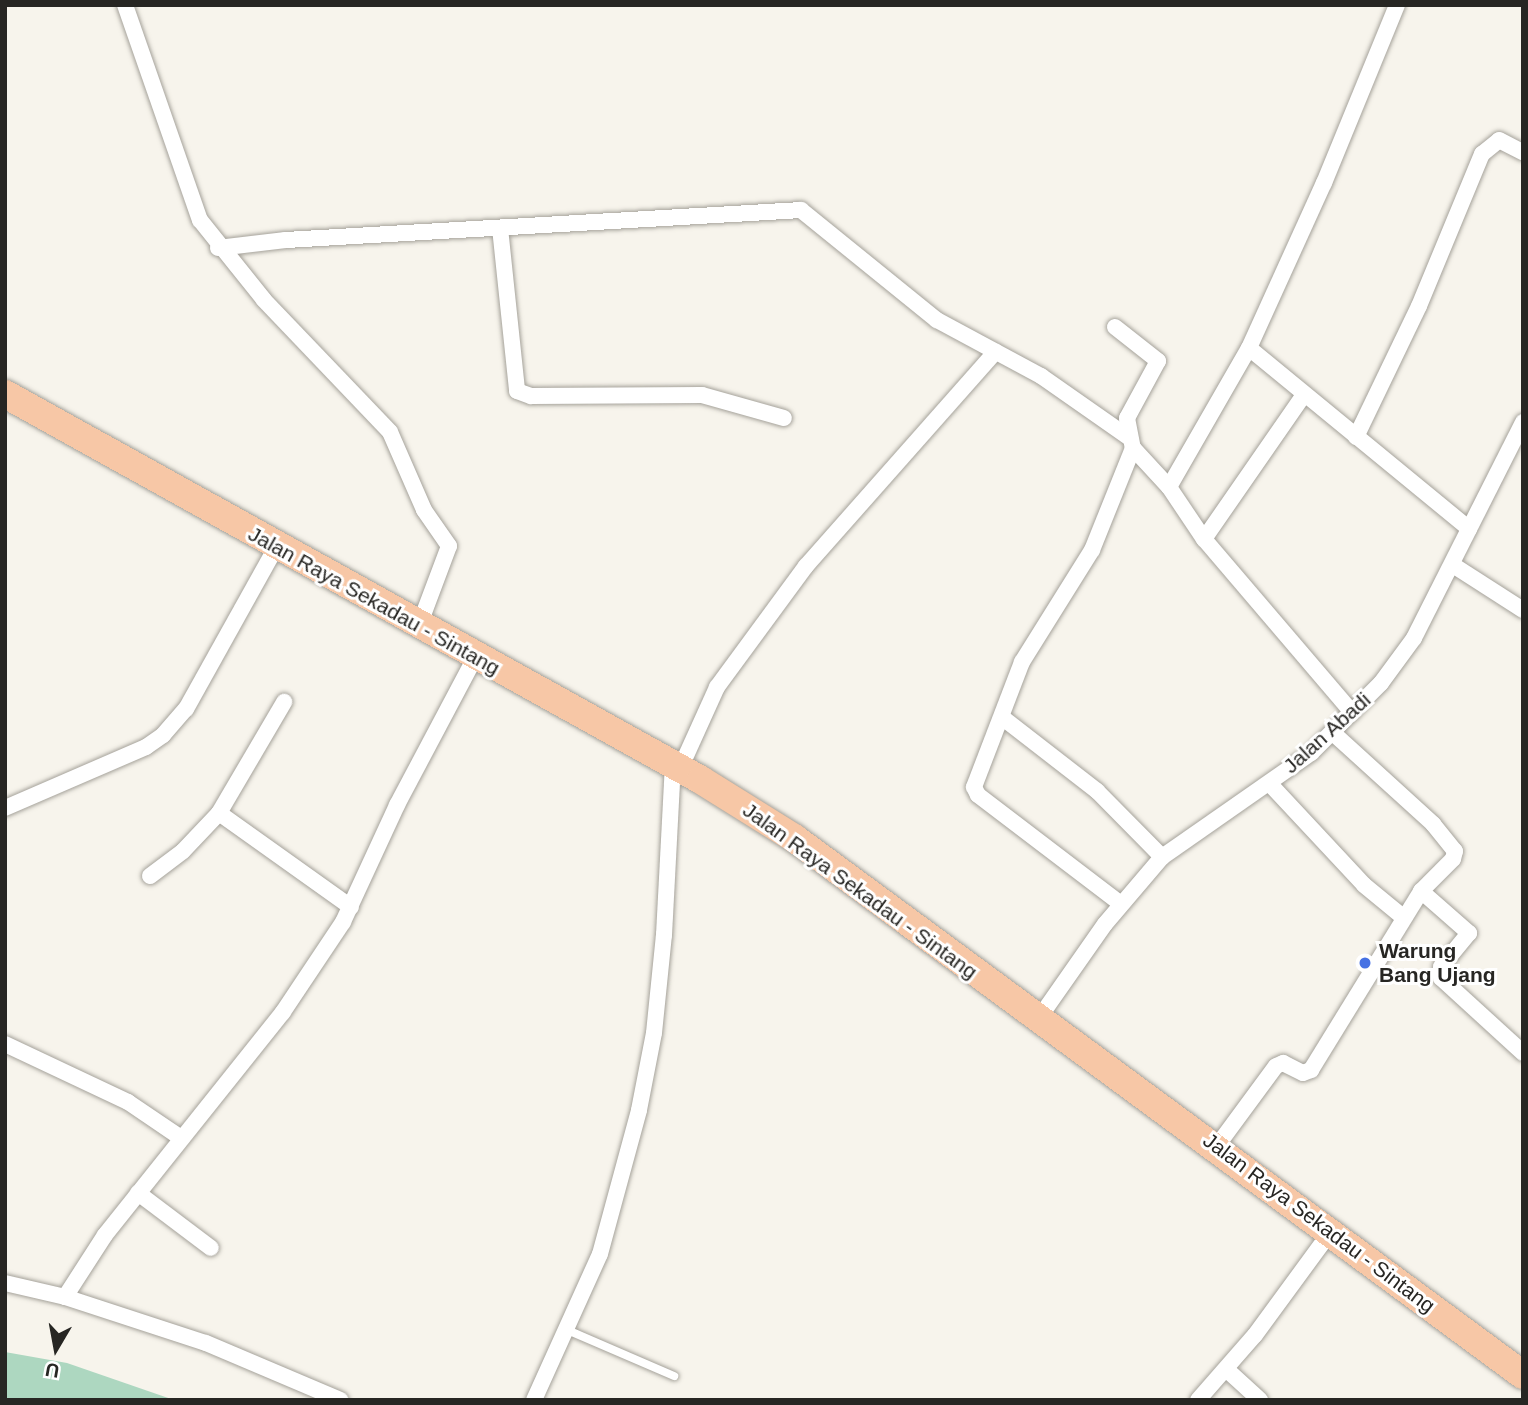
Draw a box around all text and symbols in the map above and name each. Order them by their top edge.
street label: Jalan Raya Sekadau - Sintang [244,521,504,681]
street label: Jalan Abadi [1278,687,1376,779]
street label: Jalan Raya Sekadau - Sintang [738,797,982,985]
place label: Warung Bang Ujang [1379,938,1496,988]
marker: Warung Bang Ujang [1357,955,1373,971]
street label: Jalan Raya Sekadau - Sintang [1198,1128,1440,1318]
north arrow [21,1314,91,1384]
text: U [44,1359,61,1382]

